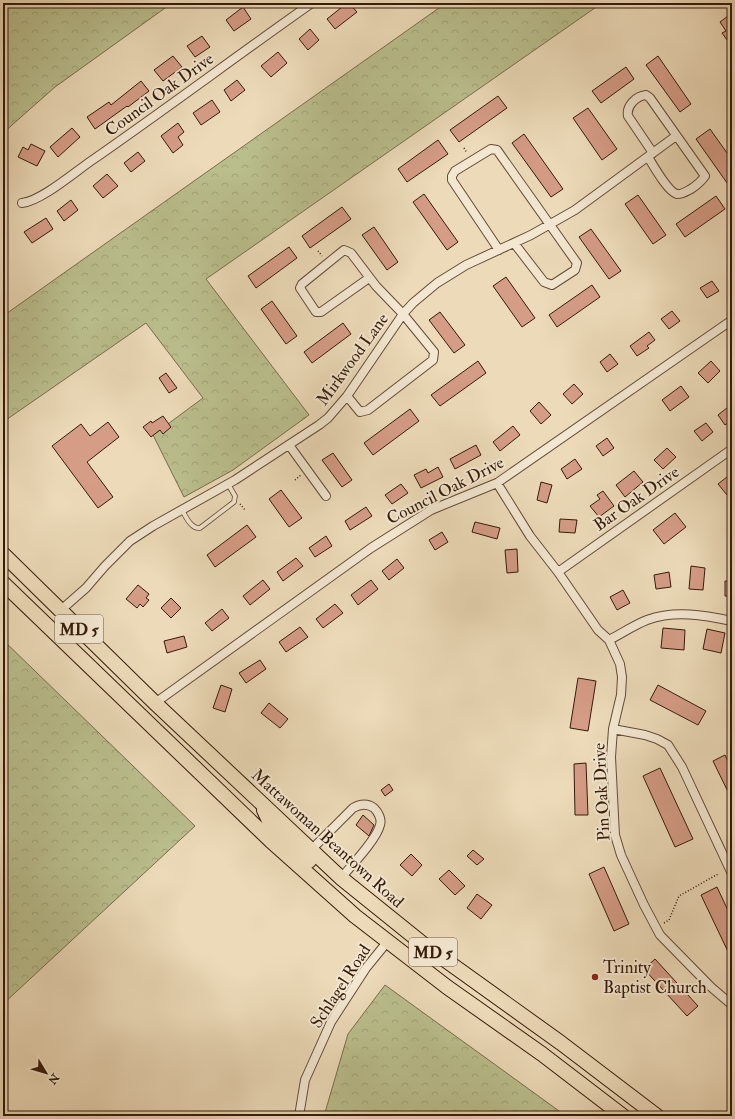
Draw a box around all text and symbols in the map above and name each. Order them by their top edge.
street label: Council Oak Drive [101,48,218,141]
street label: Mirkwood Lane [312,309,393,410]
street label: Council Oak Drive [383,452,507,529]
street label: Bar Oak Drive [590,461,683,536]
road number: MD 5 [55,615,103,643]
street label: Pin Oak Drive [588,742,615,842]
street label: Mattawoman Beantown Road [247,764,409,913]
road number: MD 5 [409,938,457,966]
street label: Schlagel Road [306,940,376,1032]
place label: Trinity Baptist Church [603,957,707,999]
marker: Trinity Baptist Church [590,972,600,982]
north arrow [26,1053,66,1093]
text: N [45,1070,62,1088]

